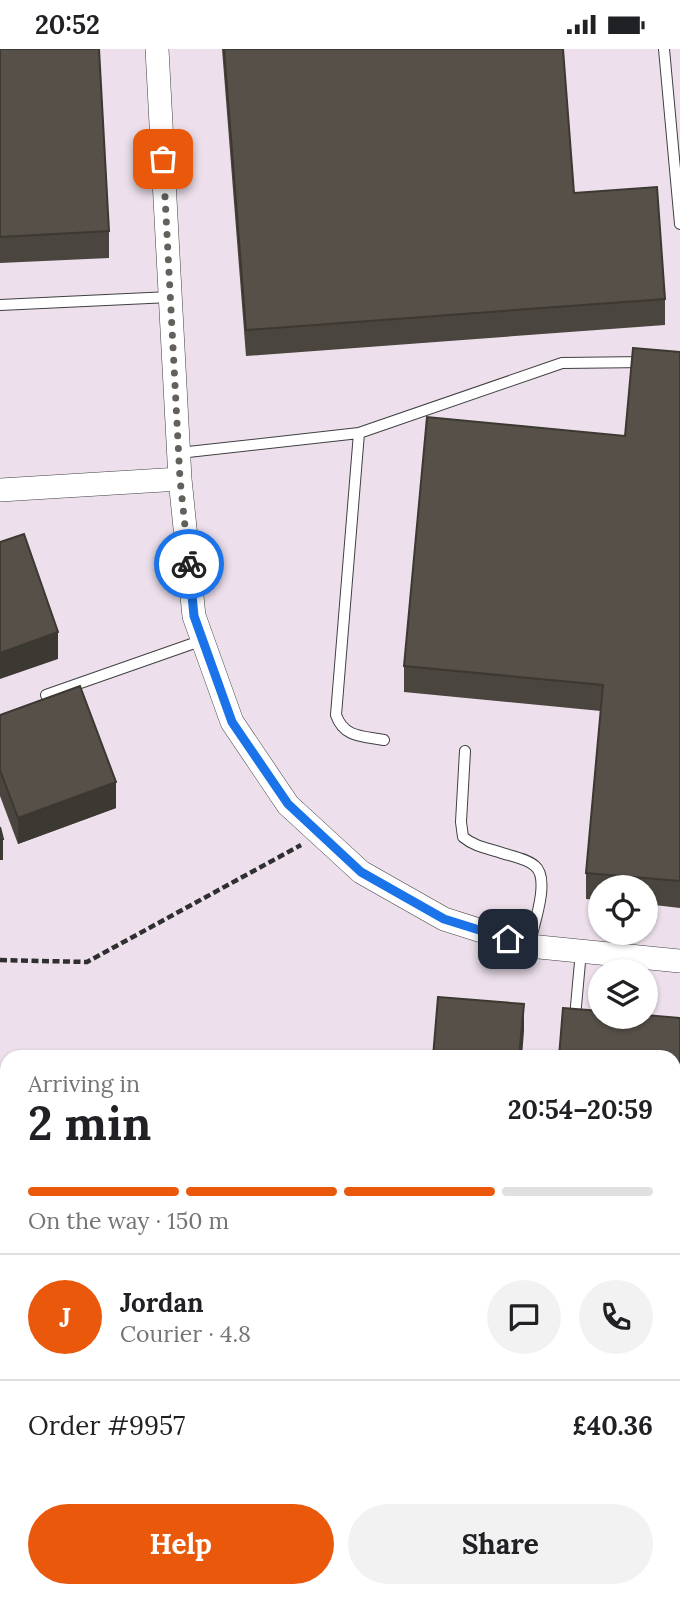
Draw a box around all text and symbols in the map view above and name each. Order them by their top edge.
text: 20:52 [35,8,100,41]
pin [133,129,193,189]
icon: bag [144,140,182,178]
courier [154,529,224,599]
icon: bike [170,545,208,583]
map controls [588,875,658,1029]
button: locate [588,875,658,945]
pin [478,909,538,969]
icon: home [489,920,527,958]
button: layers [588,959,658,1029]
text: Arriving in [28,1069,140,1098]
text: 20:54–20:59 [508,1093,653,1126]
text: 2 min [28,1094,151,1153]
text: On the way · 150 m [28,1206,229,1235]
button: chat [487,1280,561,1354]
button: phone [579,1280,653,1354]
text: Jordan [120,1286,204,1319]
text: J [59,1301,71,1334]
text: Courier · 4.8 [120,1319,251,1348]
text: Order #9957 [28,1409,185,1442]
text: £40.36 [572,1409,653,1442]
button: Help [28,1504,334,1584]
button: Share [348,1504,653,1584]

